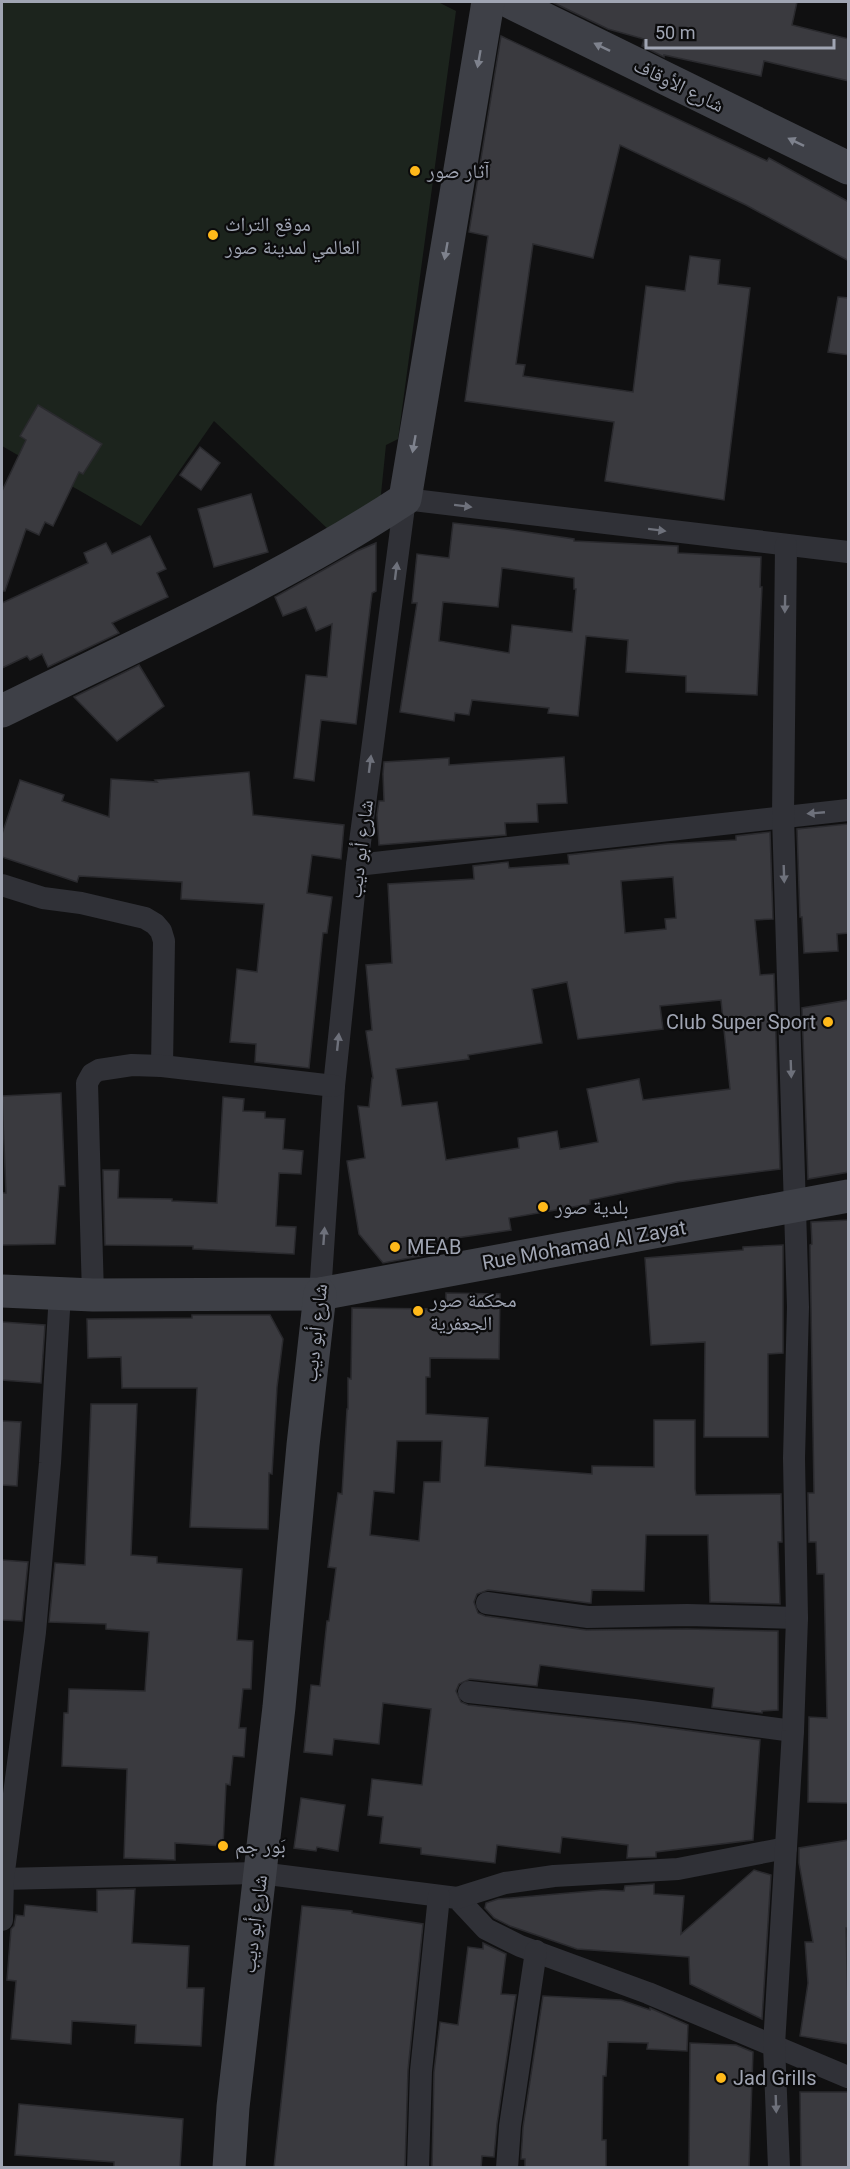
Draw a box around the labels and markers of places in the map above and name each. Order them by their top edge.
place label: آثار صور [426,159,490,183]
marker: آثار صور [408,164,422,178]
place label: موقع التراث العالمي لمدينة صور [224,212,360,263]
marker: موقع التراث العالمي لمدينة صور [206,228,220,242]
place label: Club Super Sport [666,1010,816,1034]
marker: Club Super Sport [821,1015,835,1029]
place label: بلدية صور [554,1195,629,1219]
marker: بلدية صور [536,1200,550,1214]
place label: MEAB [407,1235,461,1259]
marker: MEAB [388,1240,402,1254]
place label: محكمة صور الجعفرية [429,1288,517,1335]
marker: محكمة صور الجعفرية [411,1304,425,1318]
place label: بَور جم [235,1834,286,1860]
marker: بَور جم [216,1839,230,1853]
place label: Jad Grills [733,2066,816,2090]
marker: Jad Grills [714,2071,728,2085]

